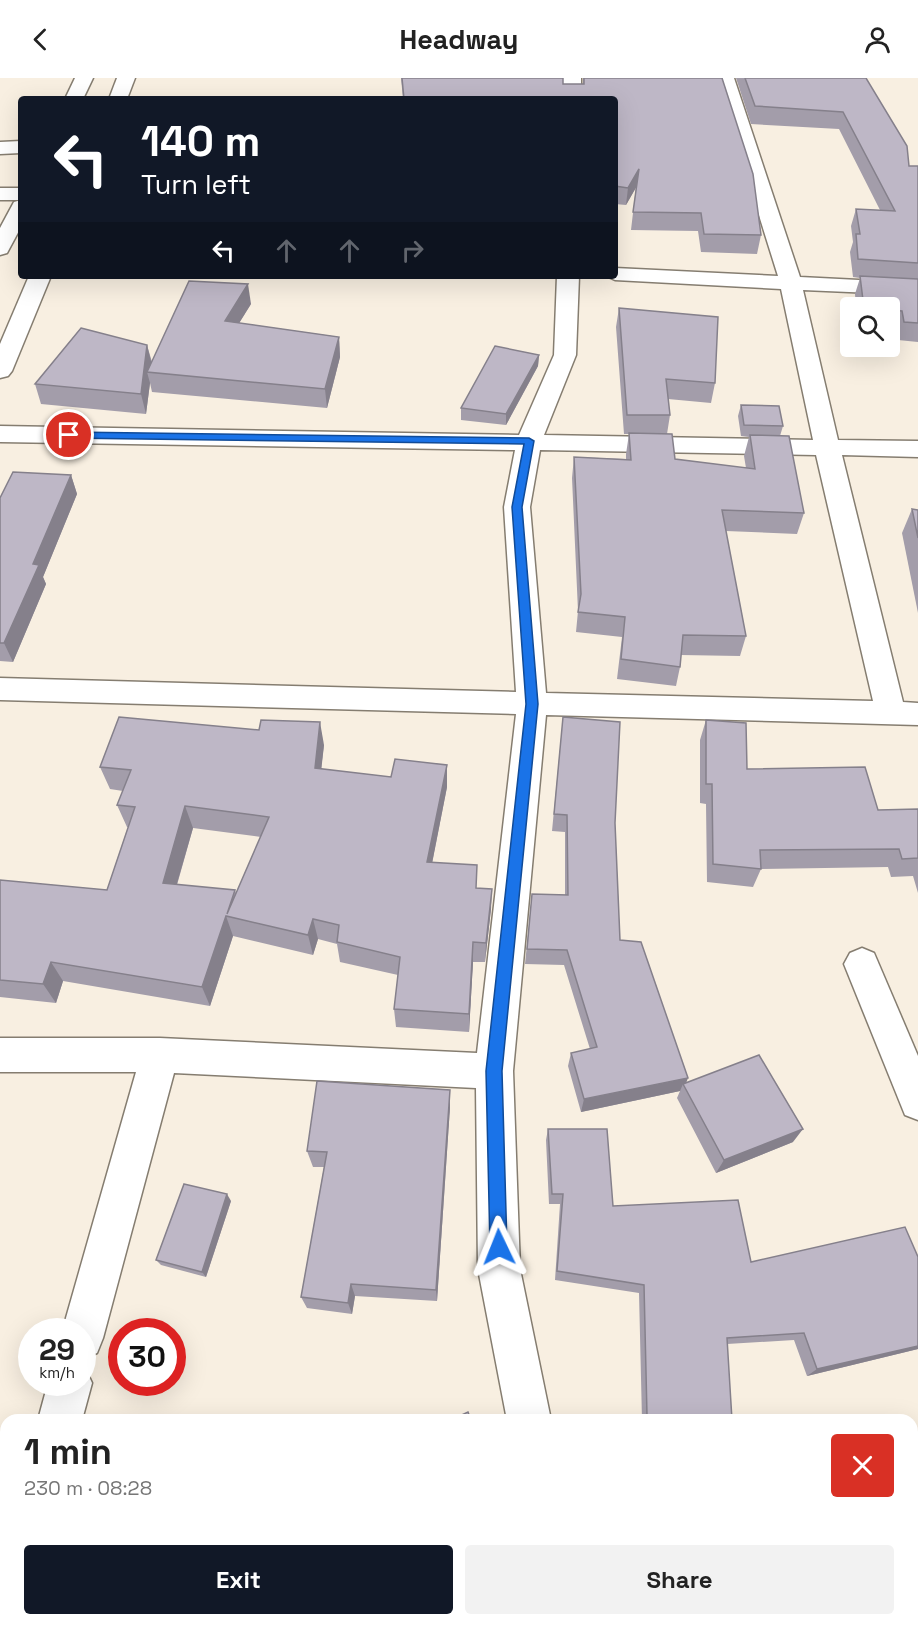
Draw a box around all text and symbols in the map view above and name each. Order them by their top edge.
text: Headway [400,22,518,57]
icon: back [24,23,57,56]
icon: person [861,23,894,56]
text: 140 m [141,115,260,168]
icon: left [42,120,120,198]
text: Turn left [141,167,251,202]
icon: left [207,234,240,267]
icon: ahead [270,234,303,267]
icon: ahead [333,234,366,267]
icon: right [396,234,429,267]
map controls [840,297,900,357]
button: search [840,297,900,357]
pin [43,409,94,460]
icon: arrive [52,418,85,451]
position arrow [467,1215,531,1279]
speed limit sign: 30 [108,1318,186,1396]
text: 29 [39,1330,75,1369]
text: km/h [39,1363,75,1382]
text: 1 min [24,1429,112,1475]
button: close [831,1434,894,1497]
text: 230 m · 08:28 [24,1475,152,1501]
button: Exit [24,1545,453,1614]
button: Share [465,1545,894,1614]

